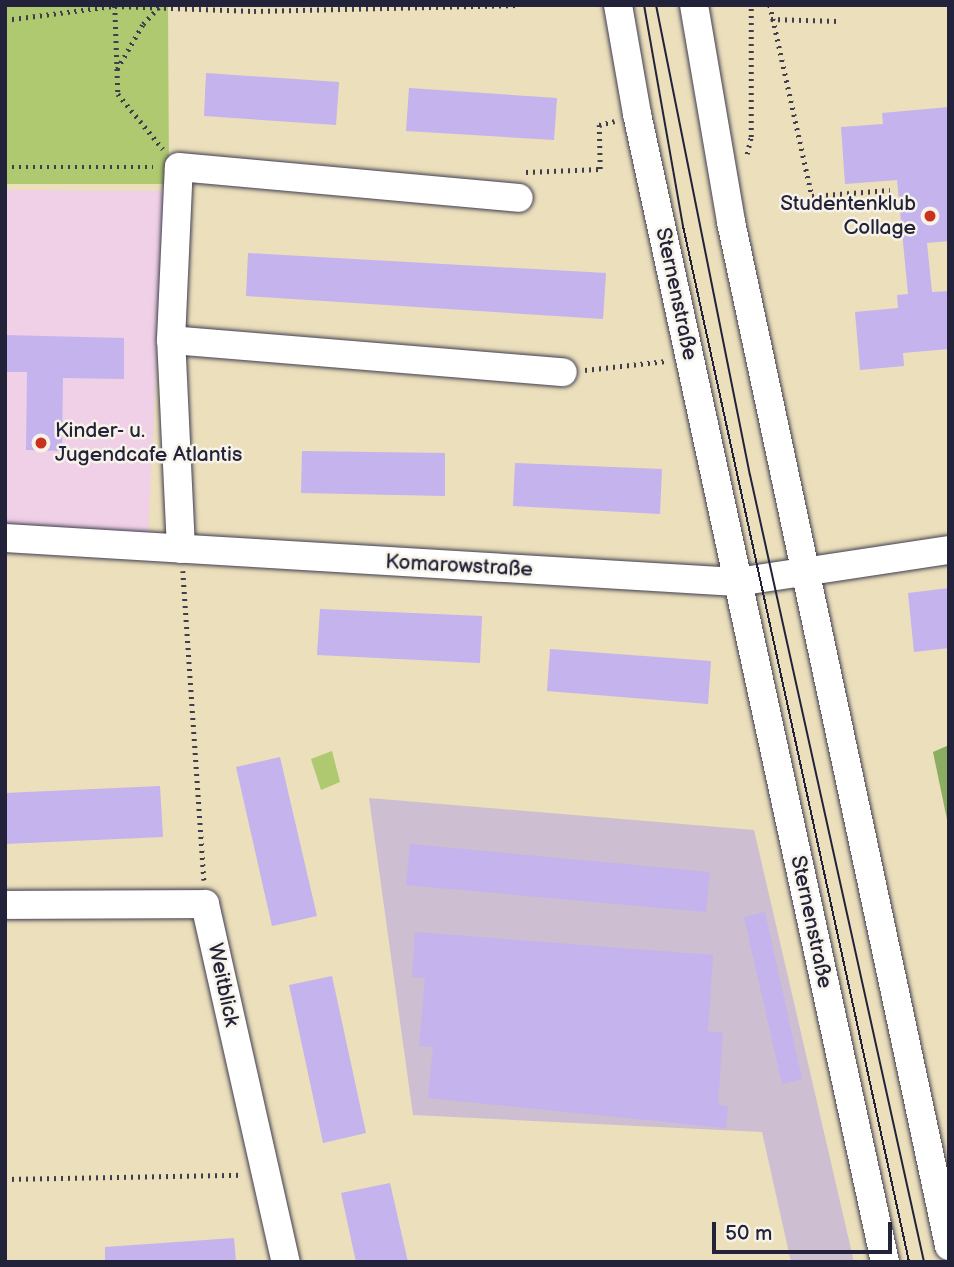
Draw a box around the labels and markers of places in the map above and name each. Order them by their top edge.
place label: Studentenklub Collage [780,191,916,241]
marker: Studentenklub Collage [922,208,938,224]
place label: Kinder- u. Jugendcafe Atlantis [55,418,242,468]
marker: Kinder- u. Jugendcafe Atlantis [33,435,49,451]

